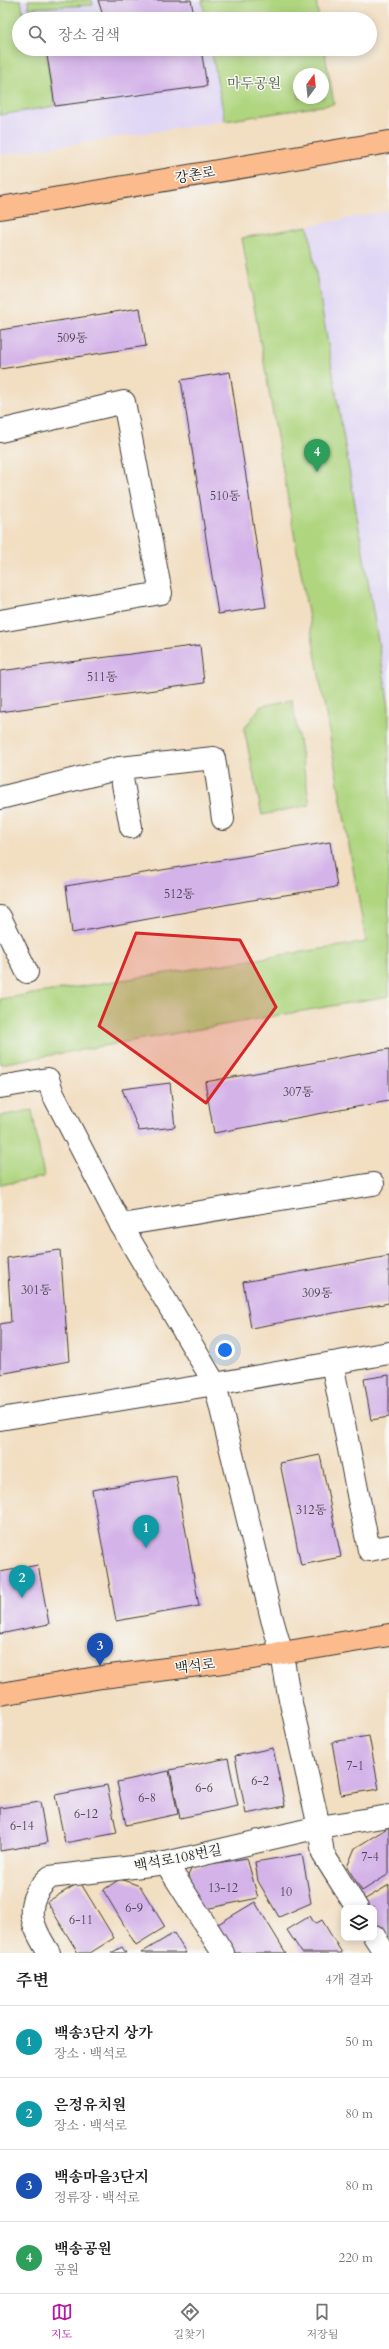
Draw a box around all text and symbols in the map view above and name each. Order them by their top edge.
search box [12,12,377,56]
icon: search [26,23,48,45]
text: 장소 검색 [58,25,120,45]
north arrow [293,68,329,104]
park label: 마두공원 [227,74,281,93]
street label: 강촌로 [173,162,217,188]
house number: 509동 [57,330,87,346]
pin: 4 [304,439,330,472]
house number: 510동 [210,488,240,504]
house number: 511동 [87,669,117,685]
house number: 512동 [164,886,194,902]
house number: 307동 [283,1084,313,1100]
house number: 301동 [21,1282,51,1298]
house number: 309동 [302,1285,332,1301]
your location [215,1340,235,1360]
house number: 312동 [296,1502,326,1518]
pin: 1 [133,1515,159,1548]
pin: 2 [9,1565,35,1598]
pin: 3 [87,1633,113,1666]
street label: 백석로 [174,1654,217,1678]
house number: 7-1 [346,1758,364,1774]
house number: 6-2 [251,1773,269,1789]
house number: 6-6 [195,1780,213,1796]
house number: 6-8 [138,1790,156,1806]
house number: 6-12 [74,1806,98,1822]
house number: 6-14 [10,1818,34,1834]
street label: 백석로108번길 [132,1840,224,1876]
house number: 7-4 [361,1849,379,1865]
house number: 13-12 [208,1880,238,1896]
house number: 10 [280,1884,292,1900]
house number: 6-9 [125,1900,143,1916]
map controls [341,1905,377,1941]
button: layers [341,1905,377,1941]
house number: 6-11 [69,1912,93,1928]
text: 주변 [16,1969,49,1992]
text: 4개 결과 [325,1971,373,1989]
text: 백송3단지 상가 [54,2023,153,2043]
text: 1 [26,2033,32,2051]
text: 50 m [345,2033,373,2051]
text: 장소 · 백석로 [54,2045,127,2063]
text: 은정유치원 [54,2095,126,2115]
text: 2 [26,2105,32,2123]
text: 80 m [345,2105,373,2123]
text: 장소 · 백석로 [54,2117,127,2135]
text: 백송마을3단지 [54,2167,149,2187]
text: 3 [26,2177,32,2195]
text: 80 m [345,2177,373,2195]
text: 정류장 · 백석로 [54,2189,140,2207]
text: 백송공원 [54,2239,112,2259]
text: 4 [26,2249,32,2267]
text: 220 m [339,2249,373,2267]
text: 공원 [54,2261,79,2279]
tab: 지도 [51,2301,73,2342]
tab: 길찾기 [174,2301,205,2342]
tab: 저장됨 [307,2301,338,2342]

